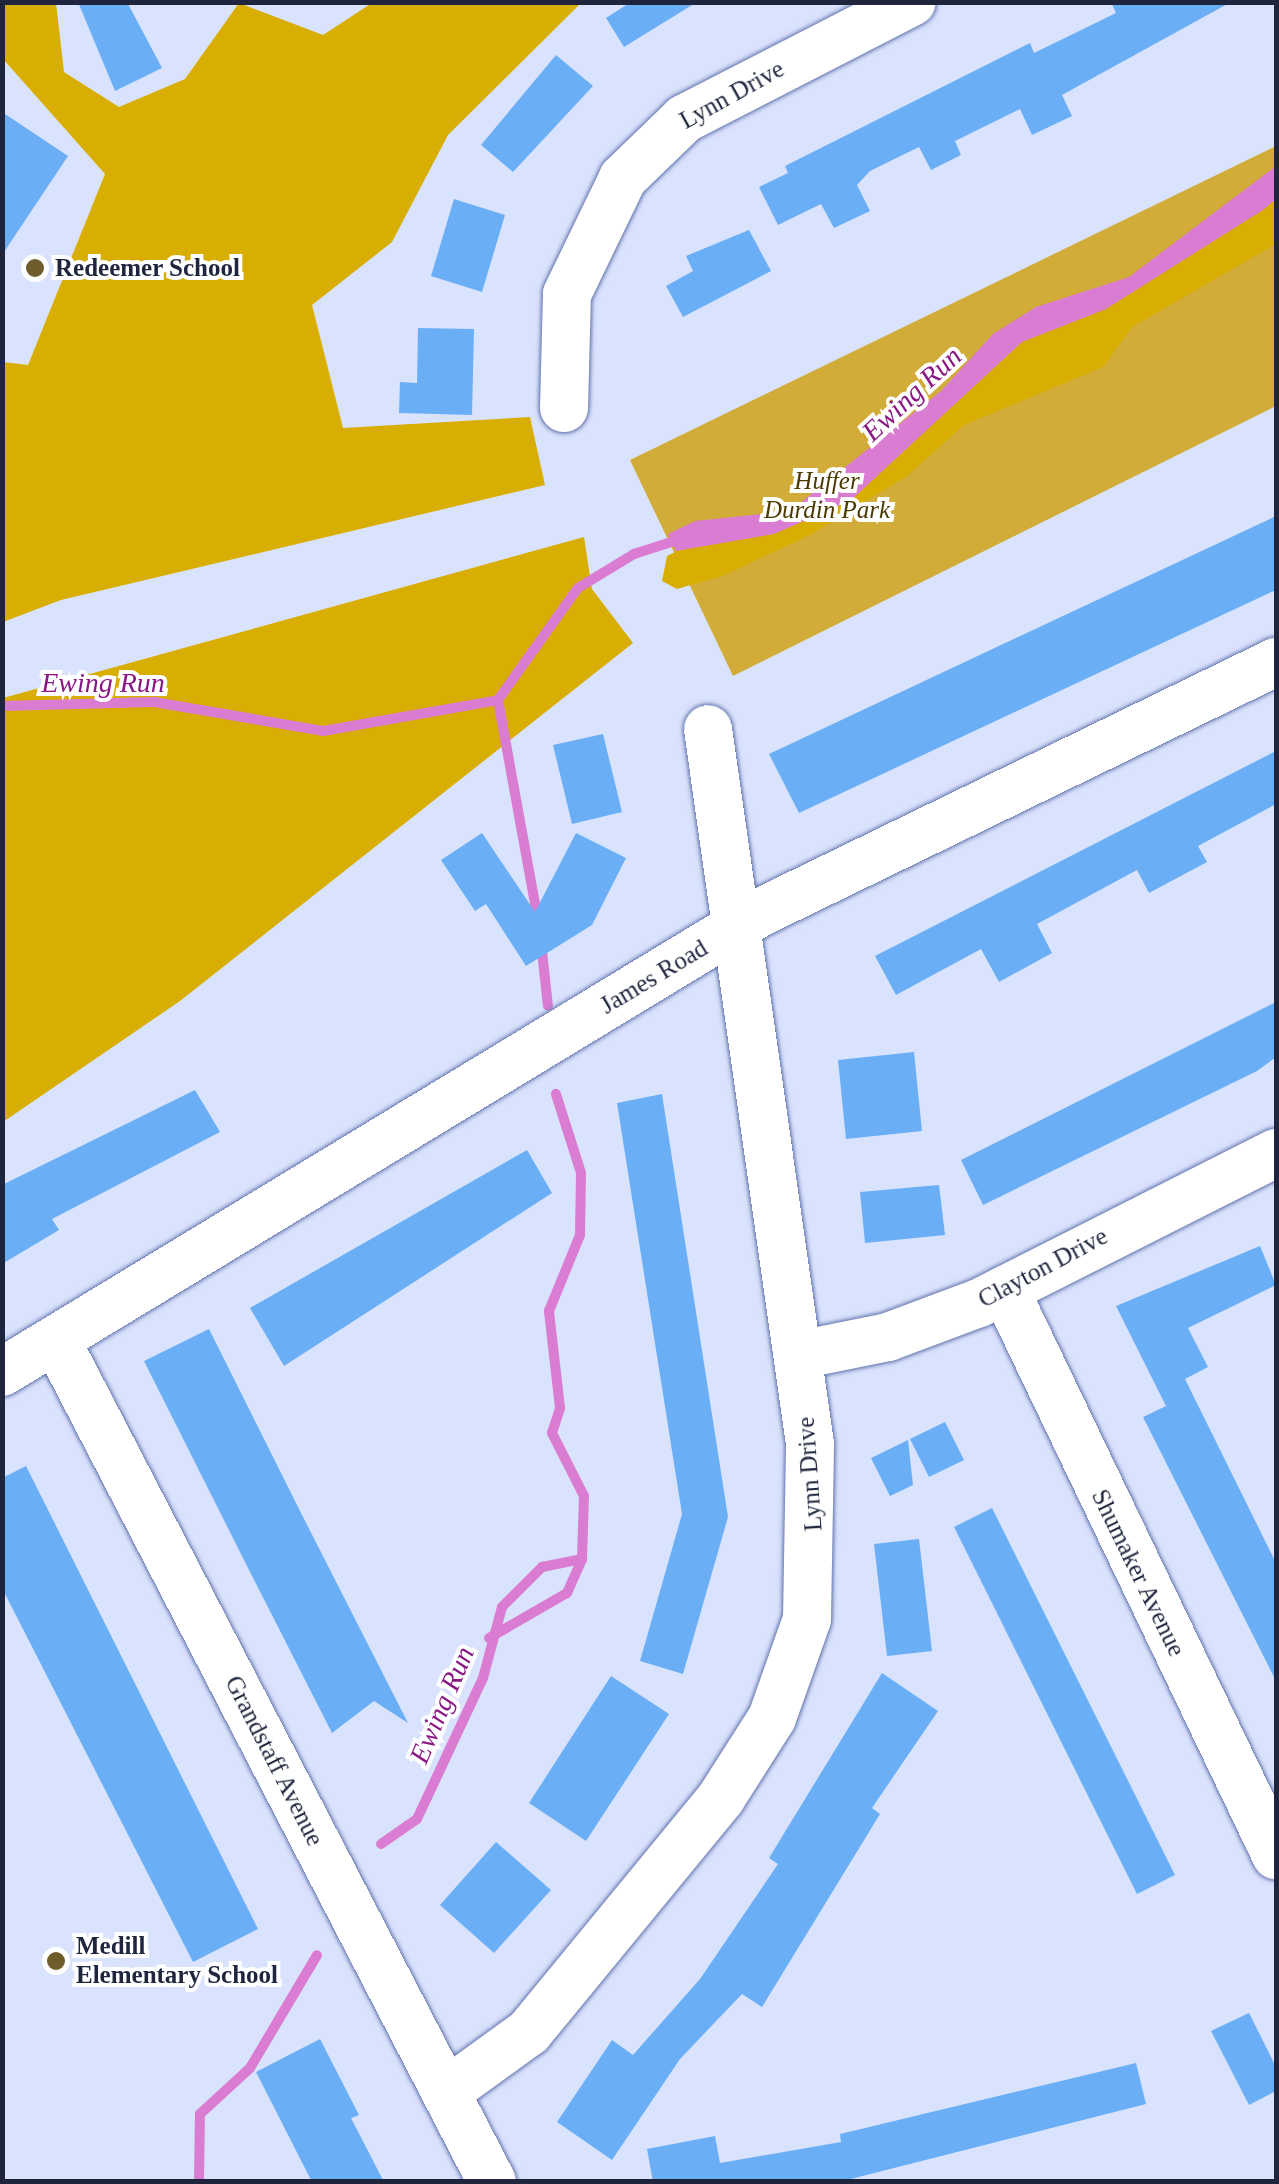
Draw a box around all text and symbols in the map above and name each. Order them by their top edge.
street label: Lynn Drive [675,54,789,136]
place label: Redeemer School [55,253,240,283]
marker: Redeemer School [24,257,46,279]
water label: Ewing Run [855,340,969,448]
park label: Huffer Durdin Park [764,467,890,526]
water label: Ewing Run [41,666,165,700]
street label: James Road [595,933,713,1021]
street label: Clayton Drive [973,1221,1113,1315]
street label: Lynn Drive [791,1416,829,1532]
street label: Shumaker Avenue [1084,1484,1192,1662]
water label: Ewing Run [402,1642,482,1768]
street label: Grandstaff Avenue [218,1670,330,1852]
place label: Medill Elementary School [76,1932,278,1991]
marker: Medill Elementary School [45,1950,67,1972]

